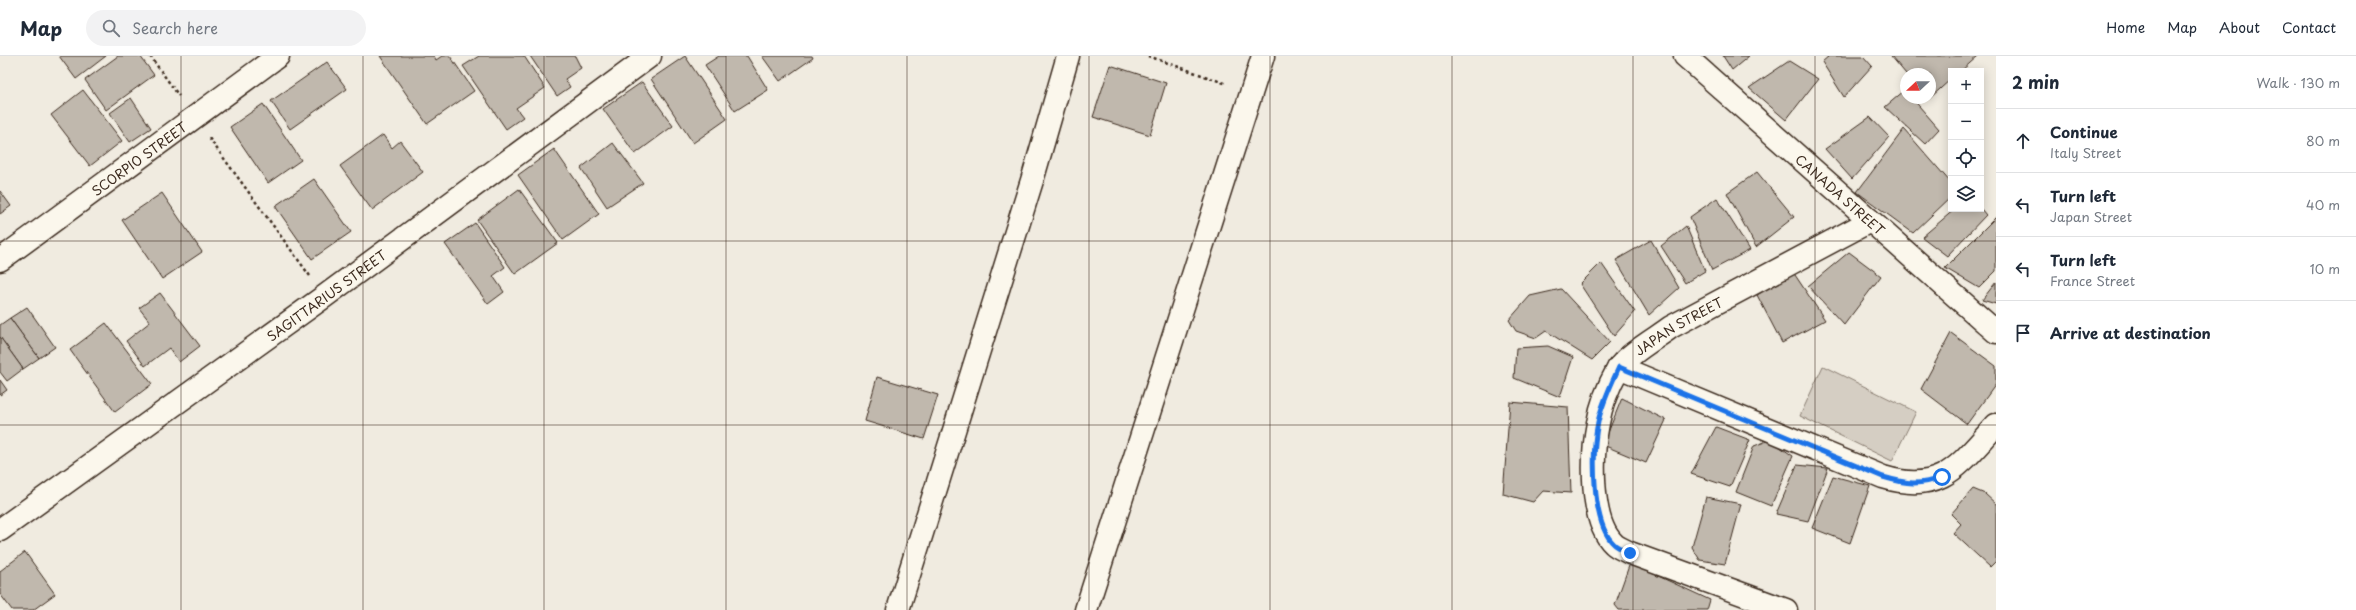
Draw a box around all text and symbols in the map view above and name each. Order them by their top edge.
search box [86,10,366,46]
text: Map [20,14,62,42]
text: Search here [132,16,218,39]
icon: search [100,17,122,39]
text: Home [2106,17,2145,38]
text: Map [2167,17,2197,38]
text: About [2219,17,2260,38]
text: Contact [2282,17,2336,38]
north arrow [1900,68,1936,104]
map controls [1948,68,1984,212]
button: + [1948,68,1984,104]
text: 2 min [2012,69,2059,95]
text: Walk · 130 m [2257,73,2340,92]
button: − [1948,104,1984,140]
street label: SCORPIO STREET [87,117,190,200]
text: Continue [2050,120,2118,143]
icon: ahead [2012,130,2034,152]
text: 80 m [2306,131,2340,150]
button: locate [1948,140,1984,176]
text: Italy Street [2050,143,2121,162]
street label: CANADA STREET [1792,149,1889,239]
button: layers [1948,176,1984,212]
text: Turn left [2050,184,2116,207]
icon: left [2012,194,2034,216]
text: 40 m [2306,195,2340,214]
text: Japan Street [2050,207,2132,226]
street label: SAGITTARIUS STREET [262,245,390,345]
text: Turn left [2050,248,2116,271]
icon: left [2012,258,2034,280]
text: 10 m [2310,259,2340,278]
text: France Street [2050,271,2135,290]
street label: JAPAN STREET [1630,292,1726,359]
text: Arrive at destination [2050,321,2211,344]
icon: arrive [2012,322,2034,344]
route start [1933,468,1951,486]
route end [1621,544,1639,562]

